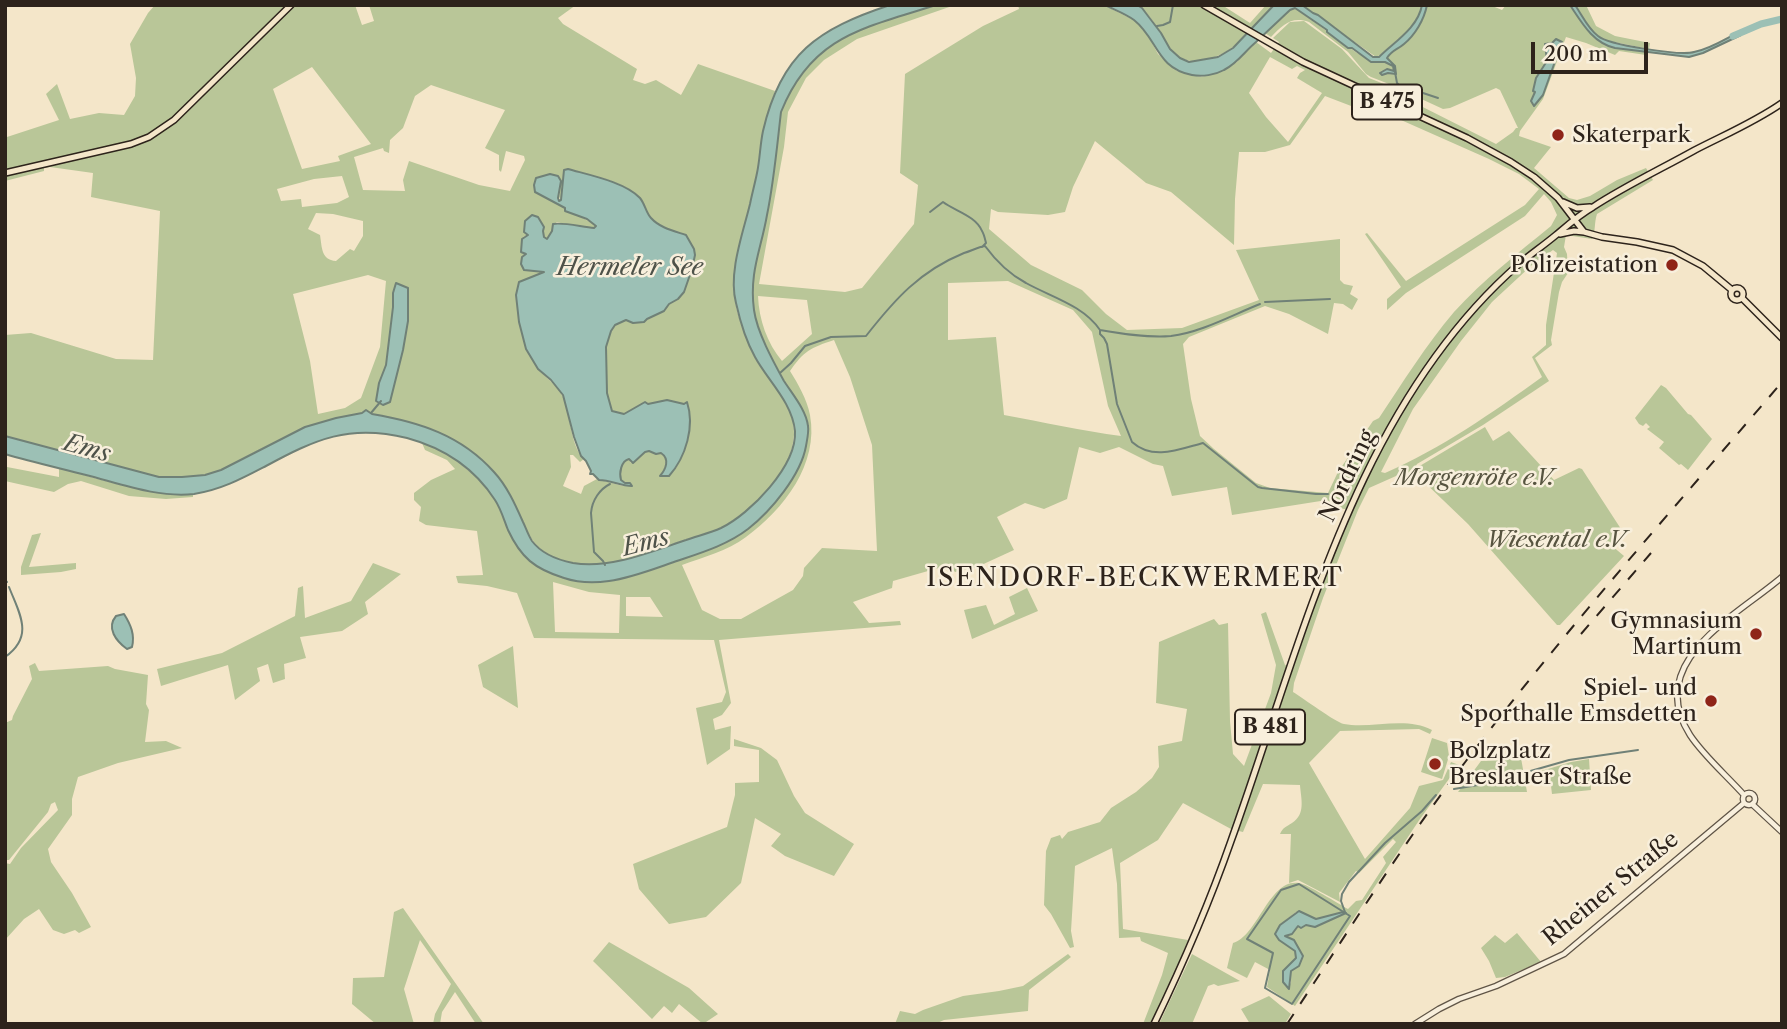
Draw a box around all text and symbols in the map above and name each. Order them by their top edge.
scale bar [1535,28,1652,72]
text: 200 m [1544,41,1608,66]
road number: B 475 [1352,84,1422,119]
place label: Skaterpark [1572,121,1691,149]
marker: Skaterpark [1550,127,1566,143]
place label: Polizeistation [1510,251,1658,279]
water label: Hermeler See [557,254,703,282]
marker: Polizeistation [1664,257,1680,273]
street label: Nordring [1314,425,1382,527]
water label: Ems [60,429,114,469]
park label: Morgenröte e.V. [1395,464,1555,492]
water label: Ems [619,523,673,563]
park label: Wiesental e.V. [1486,526,1628,554]
district label: ISENDORF-BECKWERMERT [929,562,1341,594]
place label: Gymnasium Martinum [1610,607,1742,661]
marker: Gymnasium Martinum [1748,626,1764,642]
place label: Spiel- und Sporthalle Emsdetten [1460,674,1697,728]
marker: Spiel- und Sporthalle Emsdetten [1703,693,1719,709]
road number: B 481 [1235,710,1305,744]
place label: Bolzplatz Breslauer Straße [1449,737,1632,791]
marker: Bolzplatz Breslauer Straße [1427,756,1443,772]
street label: Rheiner Straße [1538,826,1684,952]

